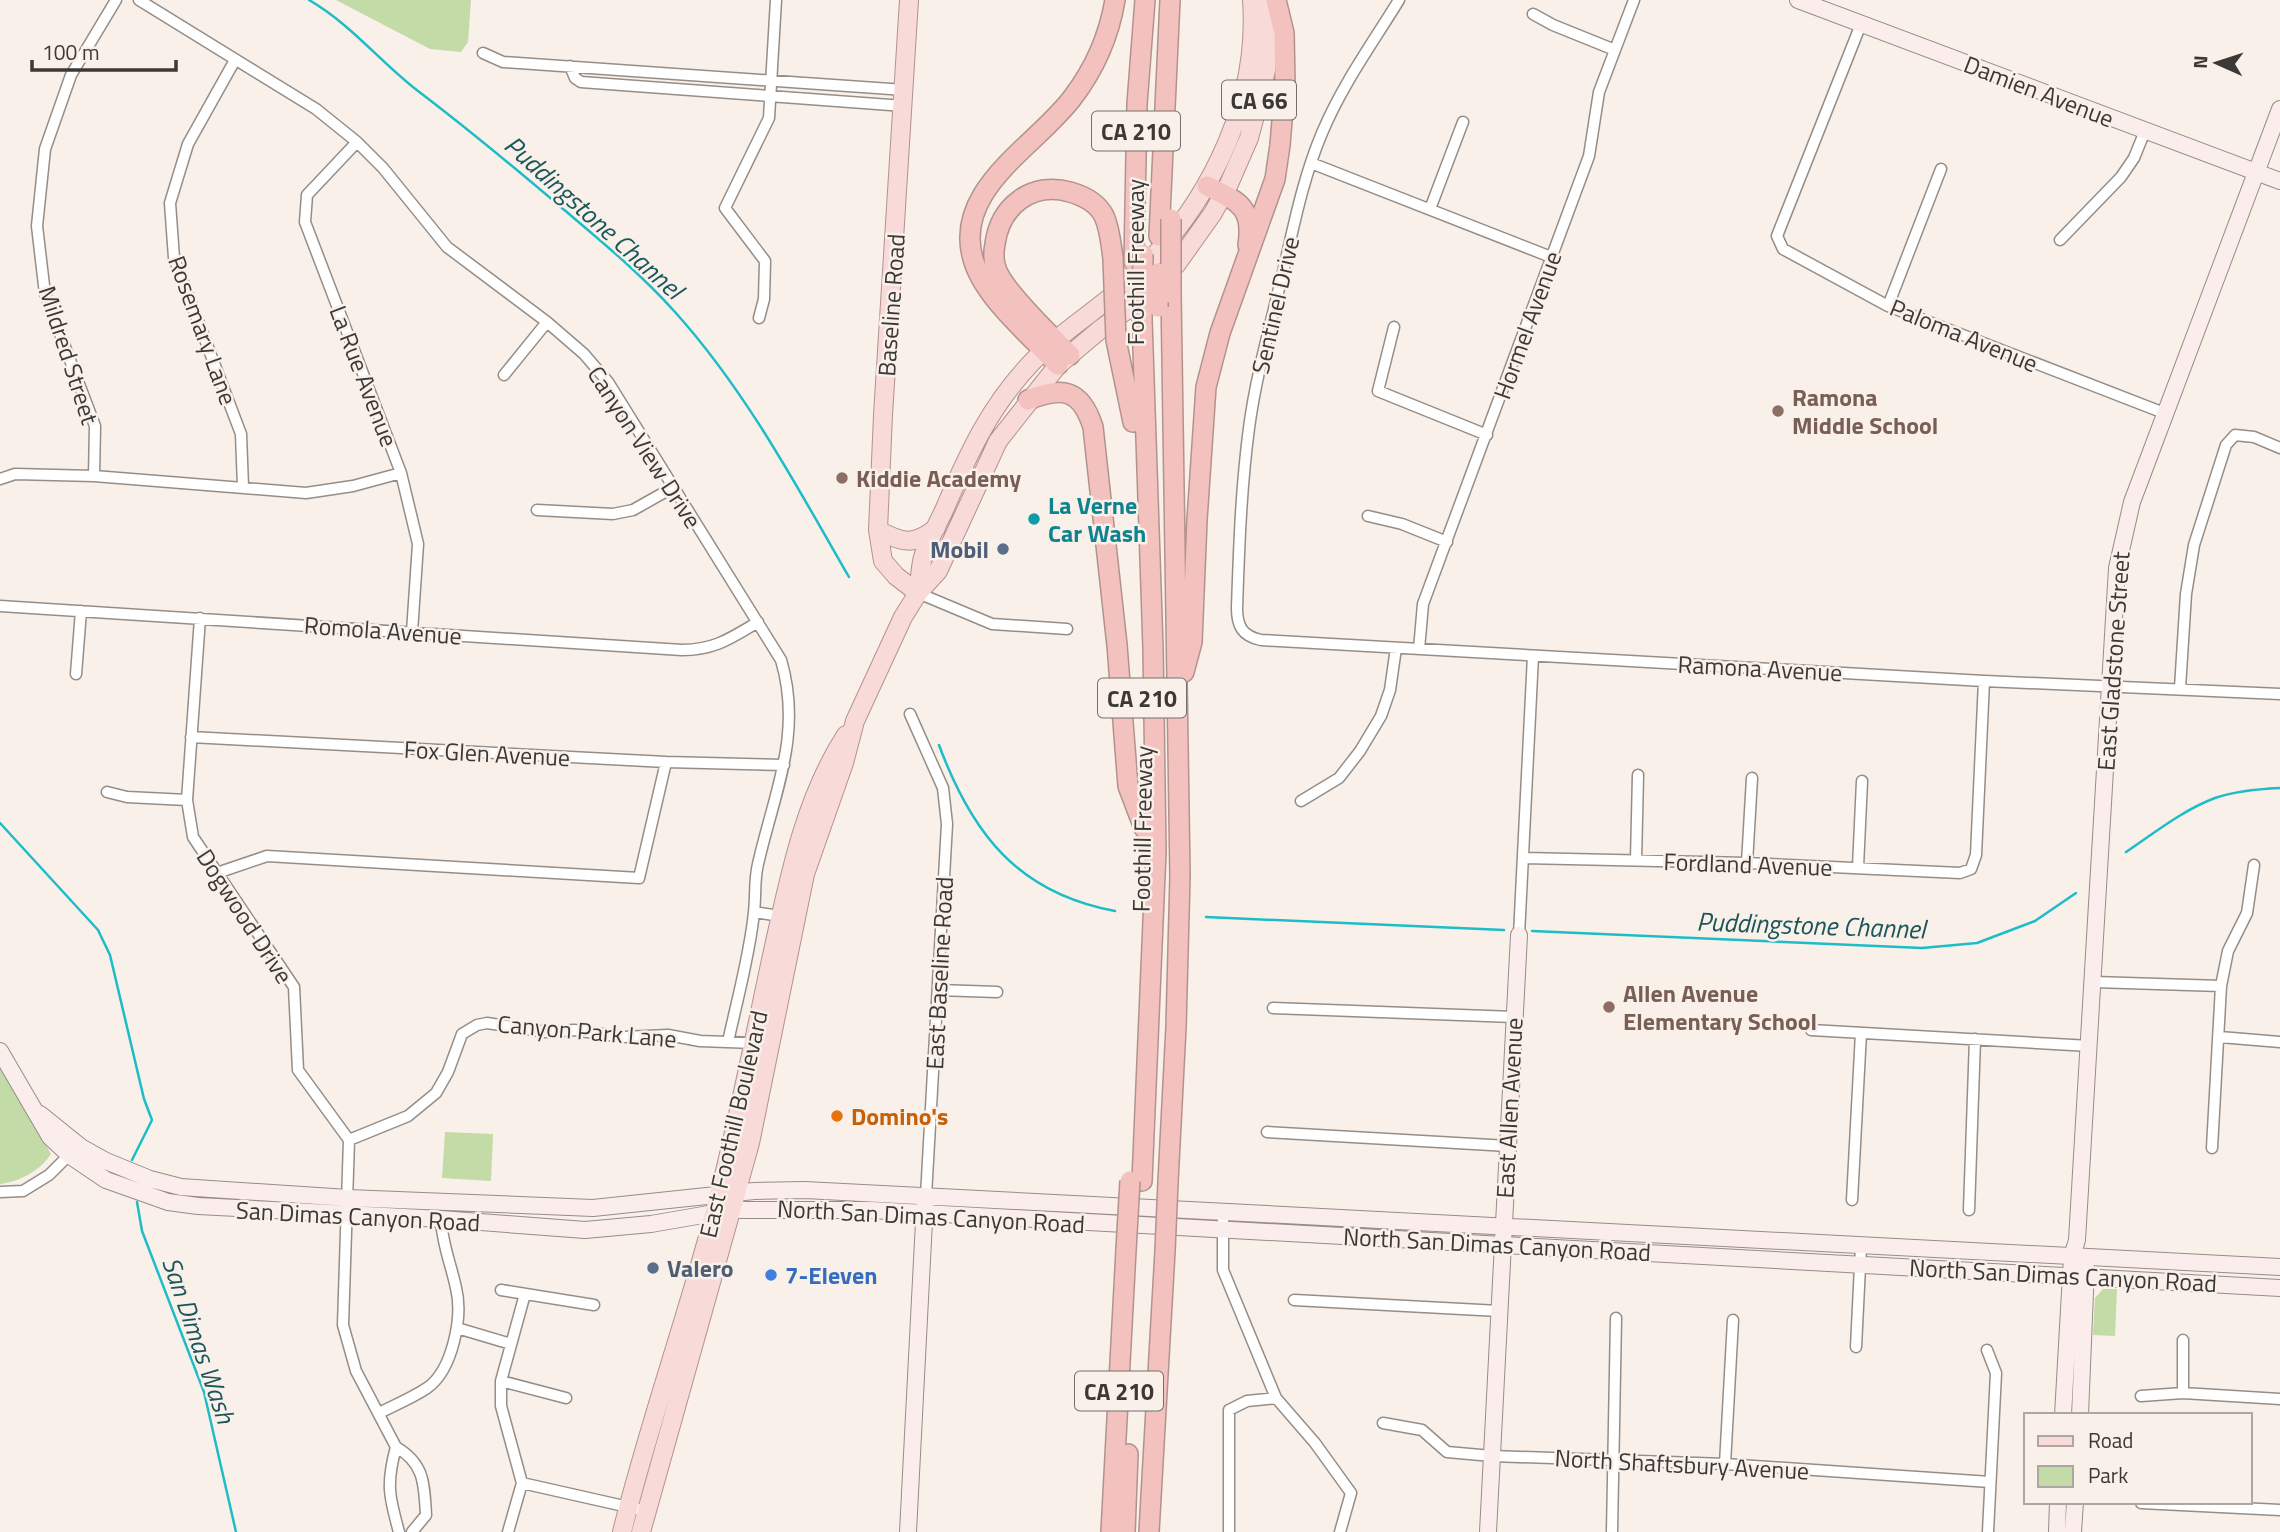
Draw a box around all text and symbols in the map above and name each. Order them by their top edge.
scale bar [32,28,175,72]
north arrow [2182,28,2252,98]
text: 100 m [42,36,99,68]
street label: Damien Avenue [1959,46,2119,136]
text: N [2185,55,2214,69]
road number: CA 66 [1222,80,1296,120]
road number: CA 210 [1092,112,1180,150]
water label: Puddingstone Channel [496,126,695,310]
street label: Foothill Freeway [1117,178,1153,345]
street label: Baseline Road [868,232,914,378]
street label: Sentinel Drive [1242,233,1308,377]
street label: Hormel Avenue [1484,246,1570,404]
street label: Rosemary Lane [159,250,247,410]
street label: Mildred Street [30,281,108,429]
street label: Paloma Avenue [1885,289,2043,381]
street label: La Rue Avenue [321,300,407,452]
street label: Canyon View Drive [579,359,711,535]
place label: Ramona Middle School [1792,379,1938,443]
marker: Ramona Middle School [1770,403,1786,419]
place label: Kiddie Academy [856,460,1021,496]
marker: Kiddie Academy [834,470,850,486]
place label: La Verne Car Wash [1048,487,1146,551]
marker: La Verne Car Wash [1026,511,1042,527]
place label: Mobil [930,531,989,567]
marker: Mobil [995,541,1011,557]
street label: East Gladstone Street [2087,550,2139,772]
street label: Romola Avenue [303,607,463,653]
street label: Ramona Avenue [1677,646,1843,690]
road number: CA 210 [1098,678,1186,718]
street label: Fox Glen Avenue [403,731,571,775]
street label: Foothill Freeway [1123,745,1161,912]
street label: Dogwood Drive [188,841,302,991]
street label: Fordland Avenue [1663,843,1833,885]
street label: East Baseline Road [916,876,962,1070]
water label: Puddingstone Channel [1696,902,1930,949]
place label: Allen Avenue Elementary School [1623,975,1817,1039]
marker: Allen Avenue Elementary School [1601,999,1617,1015]
street label: Canyon Park Lane [496,1005,678,1057]
street label: East Foothill Boulevard [689,1007,777,1241]
street label: East Allen Avenue [1486,1017,1532,1199]
place label: Domino's [851,1098,948,1134]
marker: Domino's [829,1108,845,1124]
street label: North San Dimas Canyon Road [776,1190,1086,1242]
street label: San Dimas Canyon Road [235,1192,481,1240]
street label: North San Dimas Canyon Road [1342,1218,1652,1270]
street label: North San Dimas Canyon Road [1908,1249,2218,1301]
place label: Valero [667,1250,734,1286]
water label: San Dimas Wash [152,1251,246,1430]
place label: 7-Eleven [785,1257,877,1293]
marker: Valero [645,1260,661,1276]
marker: 7-Eleven [763,1267,779,1283]
road number: CA 210 [1075,1372,1163,1410]
legend [2024,1413,2252,1504]
text: Road [2088,1424,2133,1456]
street label: North Shaftsbury Avenue [1554,1439,1810,1489]
text: Park [2088,1459,2128,1491]

